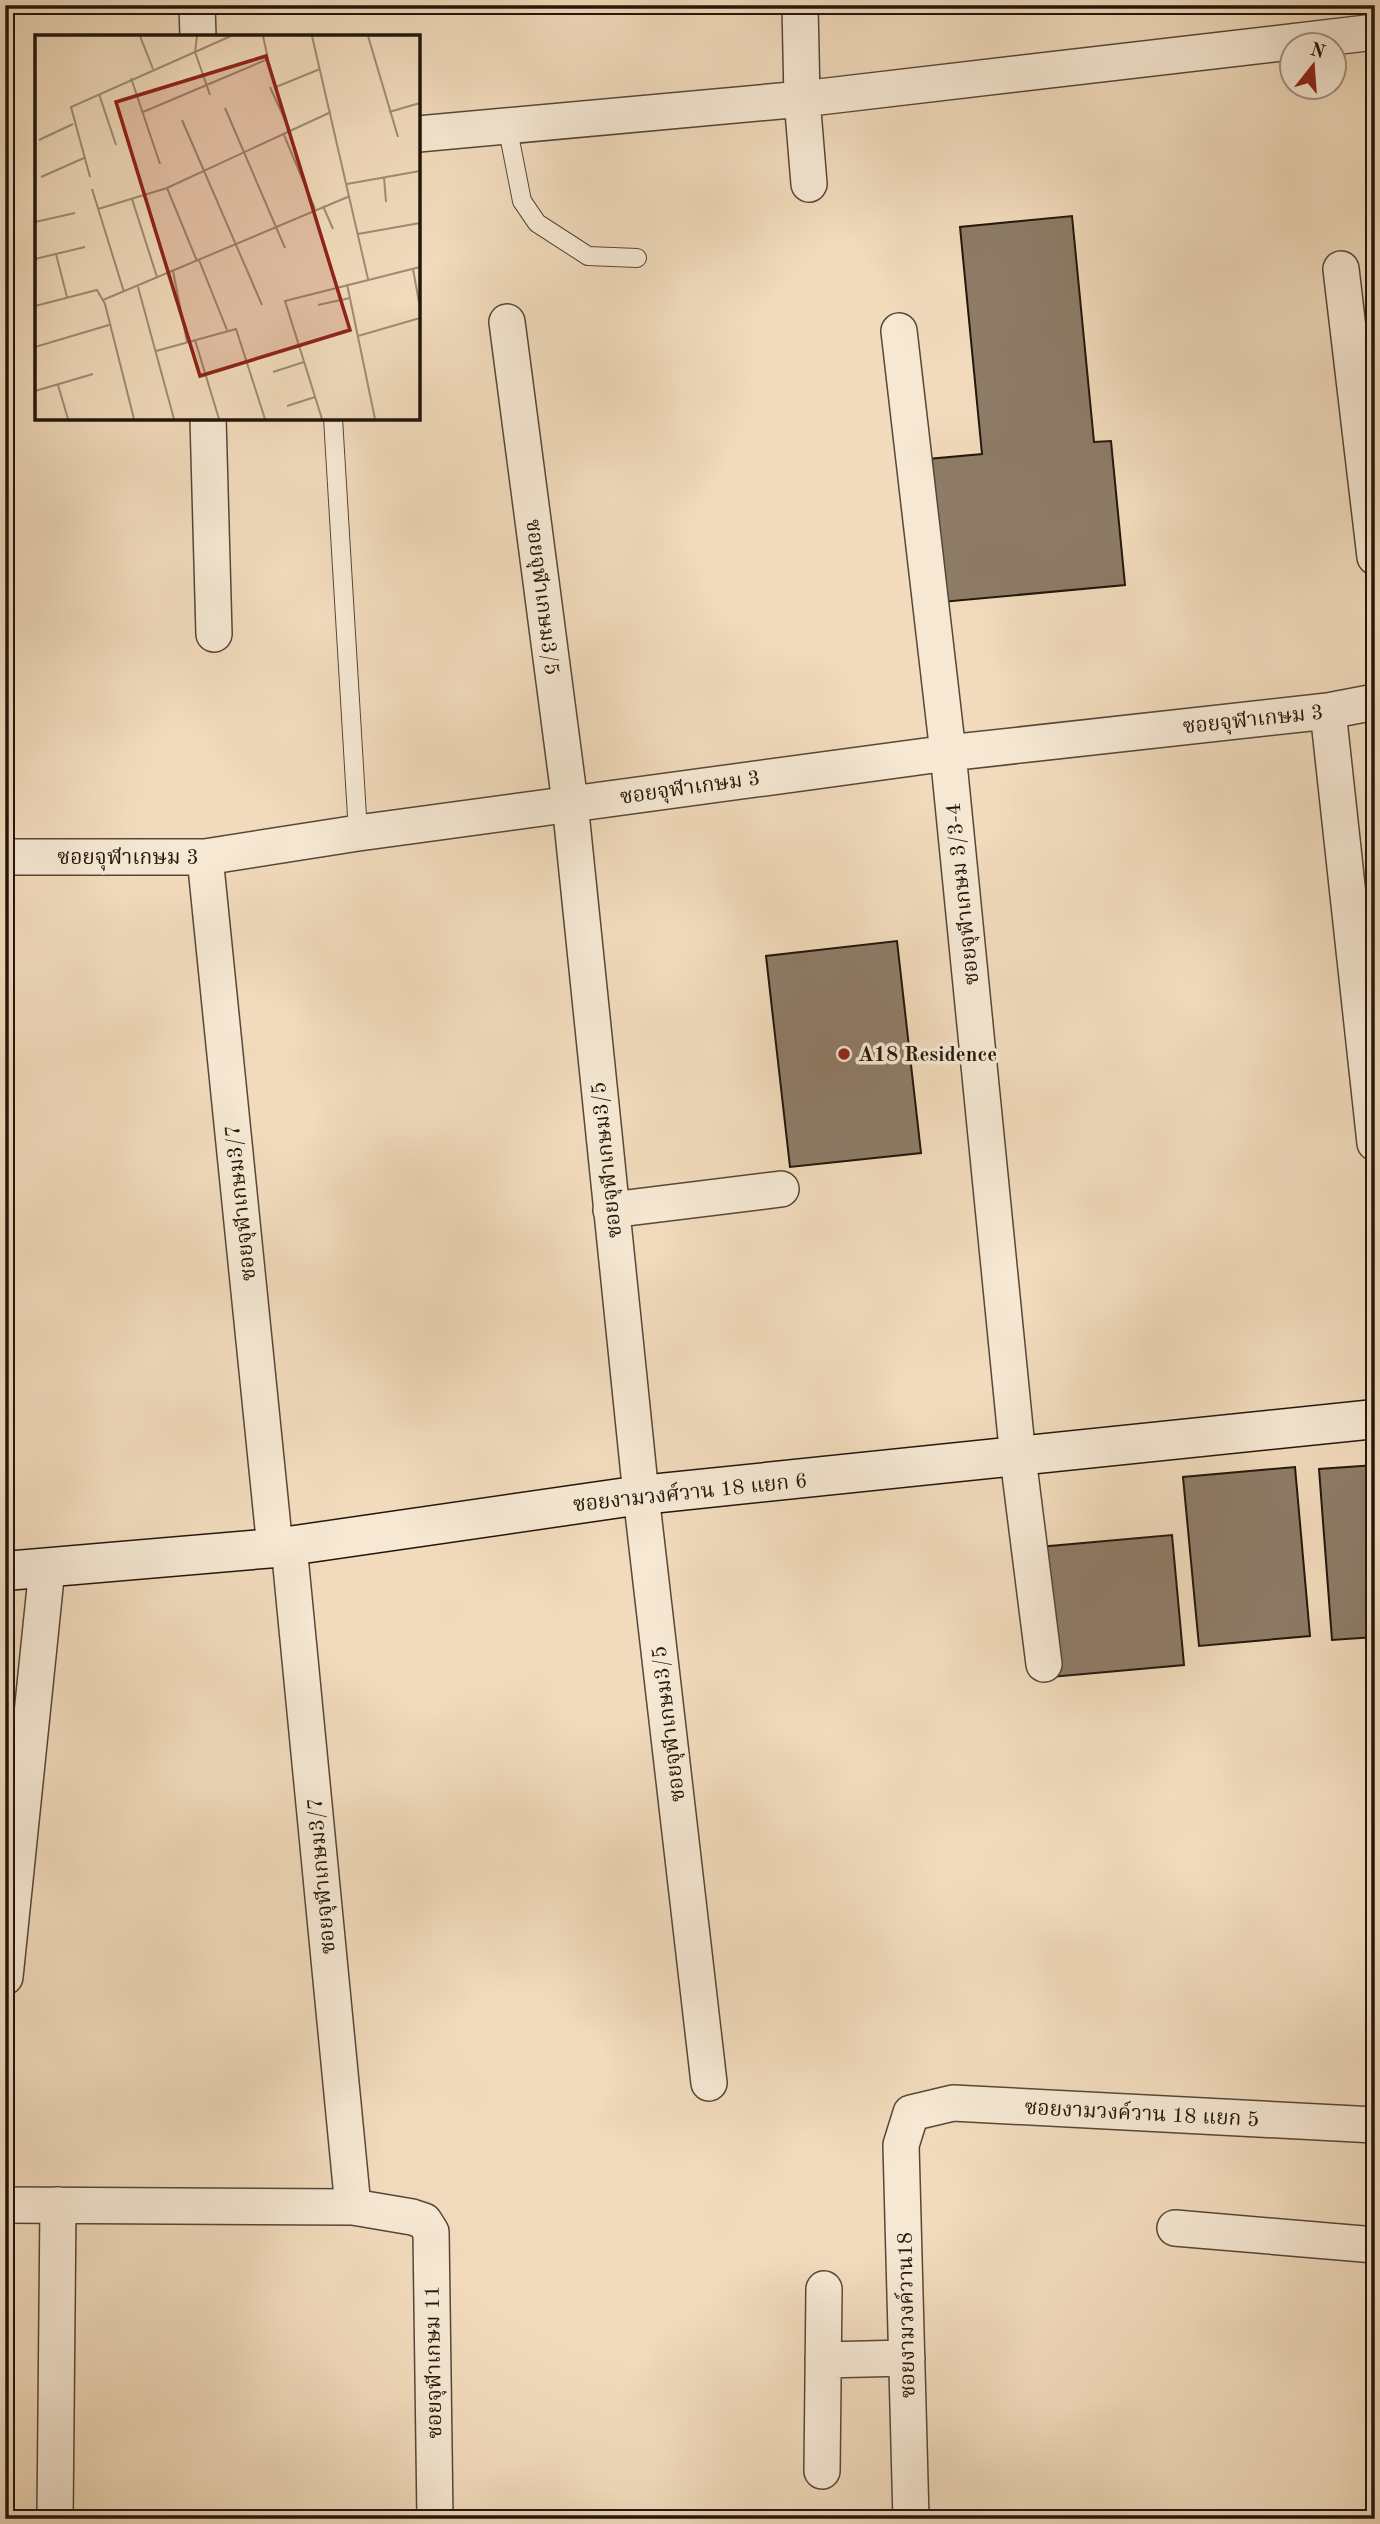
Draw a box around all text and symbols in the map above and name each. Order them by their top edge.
north arrow [1278,32,1348,102]
inset map [35,35,420,420]
text: N [1308,41,1327,63]
street label: ซอยจุฬาเกษม3/5 [520,518,562,677]
street label: ซอยจุฬาเกษม 3 [1182,702,1325,740]
street label: ซอยจุฬาเกษม 3 [619,767,762,811]
street label: ซอยจุฬาเกษม 3/3-4 [942,802,985,986]
street label: ซอยจุฬาเกษม 3 [57,847,199,871]
place label: A18 Residence [858,1045,997,1066]
marker: A18 Residence [836,1046,852,1062]
street label: ซอยจุฬาเกษม3/5 [588,1080,628,1239]
street label: ซอยจุฬาเกษม3/7 [222,1123,262,1282]
street label: ซอยงามวงศ์วาน 18 แยก 6 [572,1467,808,1516]
street label: ซอยจุฬาเกษม3/5 [649,1644,691,1803]
street label: ซอยจุฬาเกษม3/7 [304,1797,342,1955]
street label: ซอยงามวงค์วาน 18 แยก 5 [1024,2094,1260,2131]
street label: ซอยงามวงค์วาน18 [892,2232,919,2398]
street label: ซอยจุฬาเกษม 11 [422,2285,448,2439]

